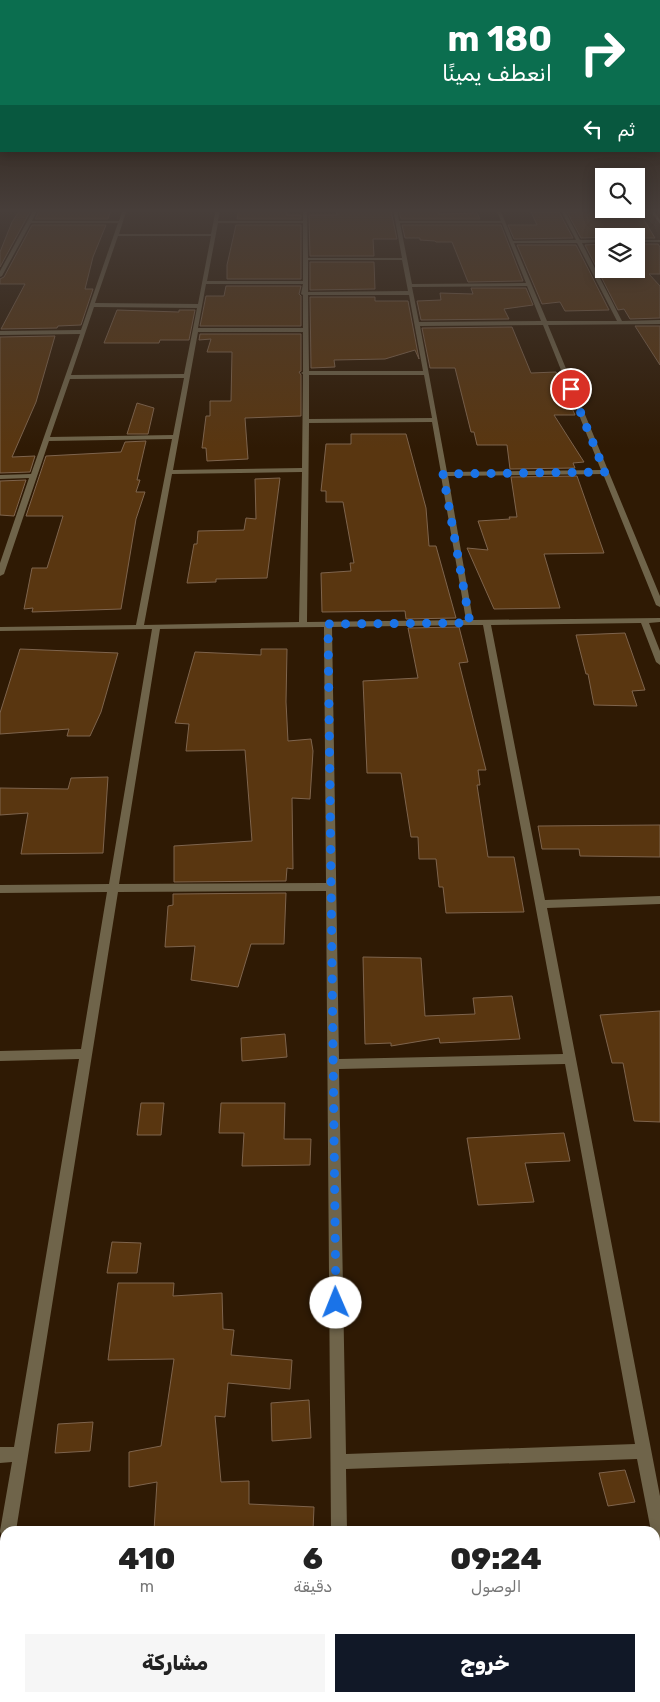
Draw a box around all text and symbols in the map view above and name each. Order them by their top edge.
text: 180 m [448,18,552,60]
icon: right [570,20,635,85]
text: انعطف يمينًا [442,60,552,87]
icon: left [579,115,607,143]
text: ثم [617,118,635,141]
map controls [595,168,645,278]
button: search [595,168,645,218]
button: layers [595,228,645,278]
pin [550,368,592,410]
icon: arrive [557,375,585,403]
position arrow [309,1276,361,1328]
text: 410 [118,1541,175,1577]
text: 6 [303,1541,323,1577]
text: 09:24 [450,1541,542,1577]
text: m [140,1577,154,1596]
text: دقيقة [294,1577,332,1596]
text: الوصول [471,1577,521,1596]
button: مشاركة [25,1634,325,1692]
button: خروج [335,1634,635,1692]

